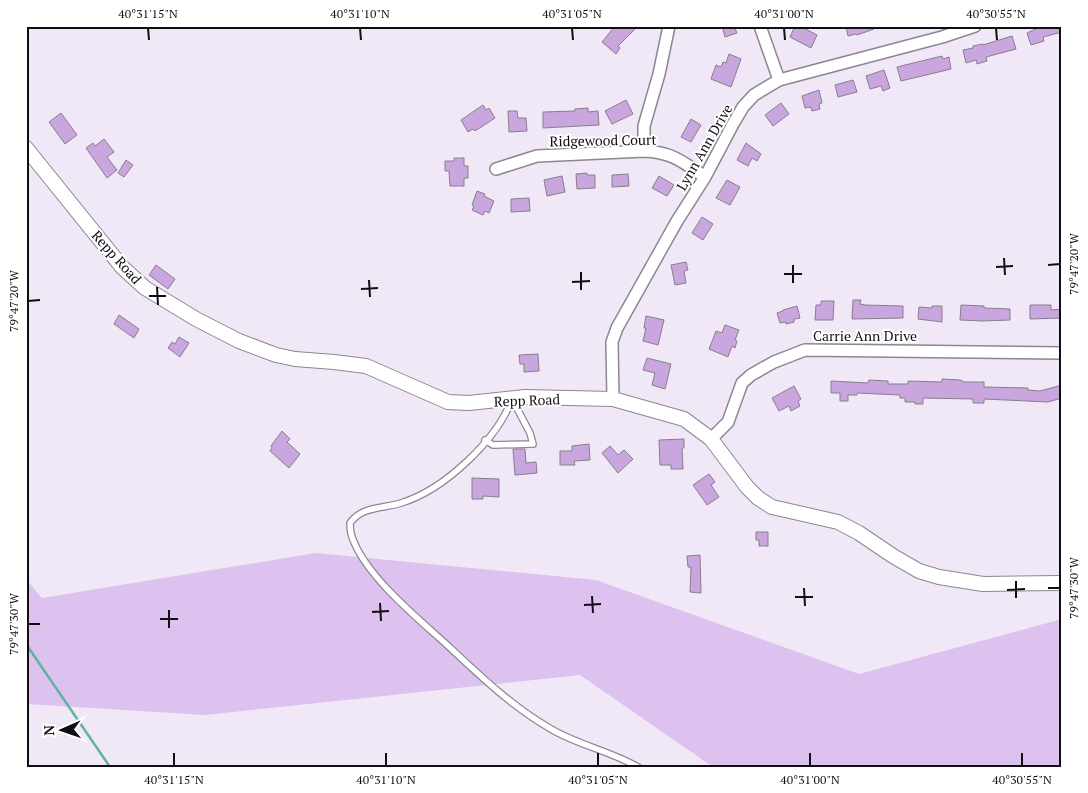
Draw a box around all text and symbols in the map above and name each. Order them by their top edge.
text: 40°31'15"N [118,6,178,21]
text: 40°31'10"N [330,6,390,21]
text: 40°31'05"N [542,6,602,21]
text: 40°31'00"N [754,6,814,21]
text: 40°30'55"N [966,6,1026,21]
street label: Lynn Ann Drive [672,100,736,194]
street label: Ridgewood Court [549,130,657,150]
street label: Repp Road [88,226,146,288]
text: 79°47'20"W [1066,232,1081,295]
text: 79°47'20"W [6,269,21,332]
street label: Carrie Ann Drive [813,326,917,345]
street label: Repp Road [494,389,561,411]
text: 79°47'30"W [1066,556,1081,619]
text: 79°47'30"W [6,592,21,655]
north arrow [38,706,88,756]
text: N [39,724,58,736]
text: 40°31'15"N [144,772,204,787]
text: 40°31'10"N [356,772,416,787]
text: 40°31'05"N [568,772,628,787]
text: 40°31'00"N [780,772,840,787]
text: 40°30'55"N [992,772,1052,787]

